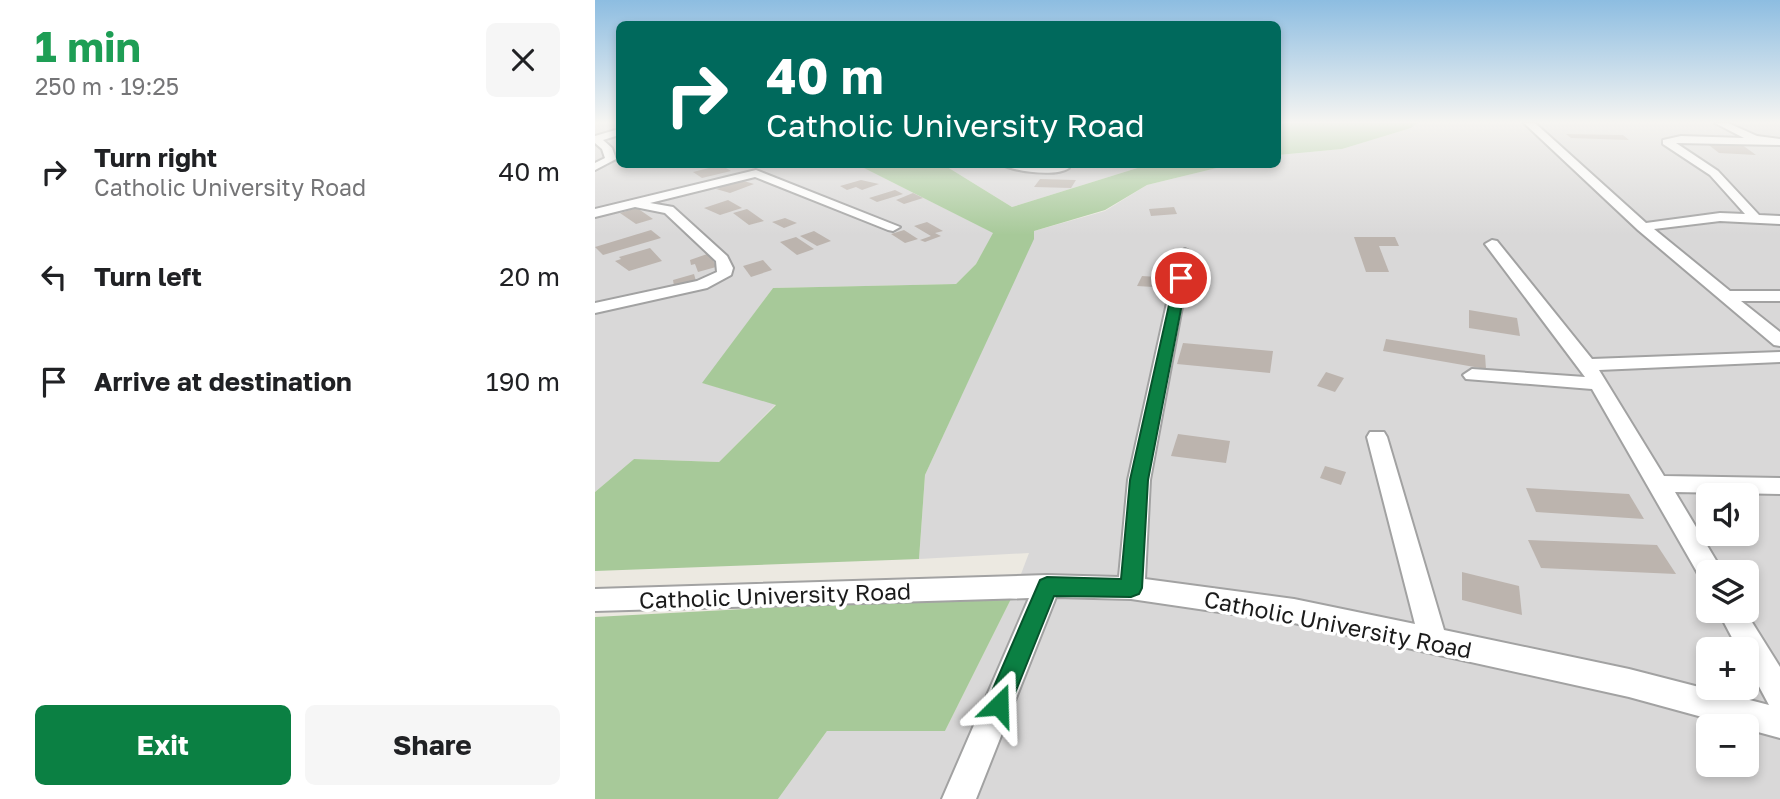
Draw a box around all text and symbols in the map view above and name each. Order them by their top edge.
text: 1 min [35,21,141,71]
button: close [486,23,560,97]
text: 40 m [766,46,884,105]
icon: right [651,49,742,140]
text: 250 m · 19:25 [35,72,179,100]
text: Catholic University Road [766,106,1145,144]
text: Turn right [94,142,217,173]
icon: right [35,153,73,191]
text: 40 m [499,156,560,187]
text: Catholic University Road [94,173,366,201]
pin [1151,248,1211,308]
icon: left [35,258,73,296]
icon: arrive [1162,259,1200,297]
text: Turn left [94,261,202,292]
text: 20 m [499,261,560,292]
icon: arrive [35,363,73,401]
text: Arrive at destination [94,366,352,397]
text: 190 m [486,366,560,397]
map controls [1696,483,1759,777]
button: sound [1696,483,1759,546]
button: layers [1696,560,1759,623]
street label: Catholic University Road [639,576,911,614]
street label: Catholic University Road [1202,584,1474,664]
button: + [1696,637,1759,700]
position arrow [962,668,1036,742]
button: Exit [35,705,291,785]
button: Share [305,705,560,785]
button: − [1696,714,1759,777]

